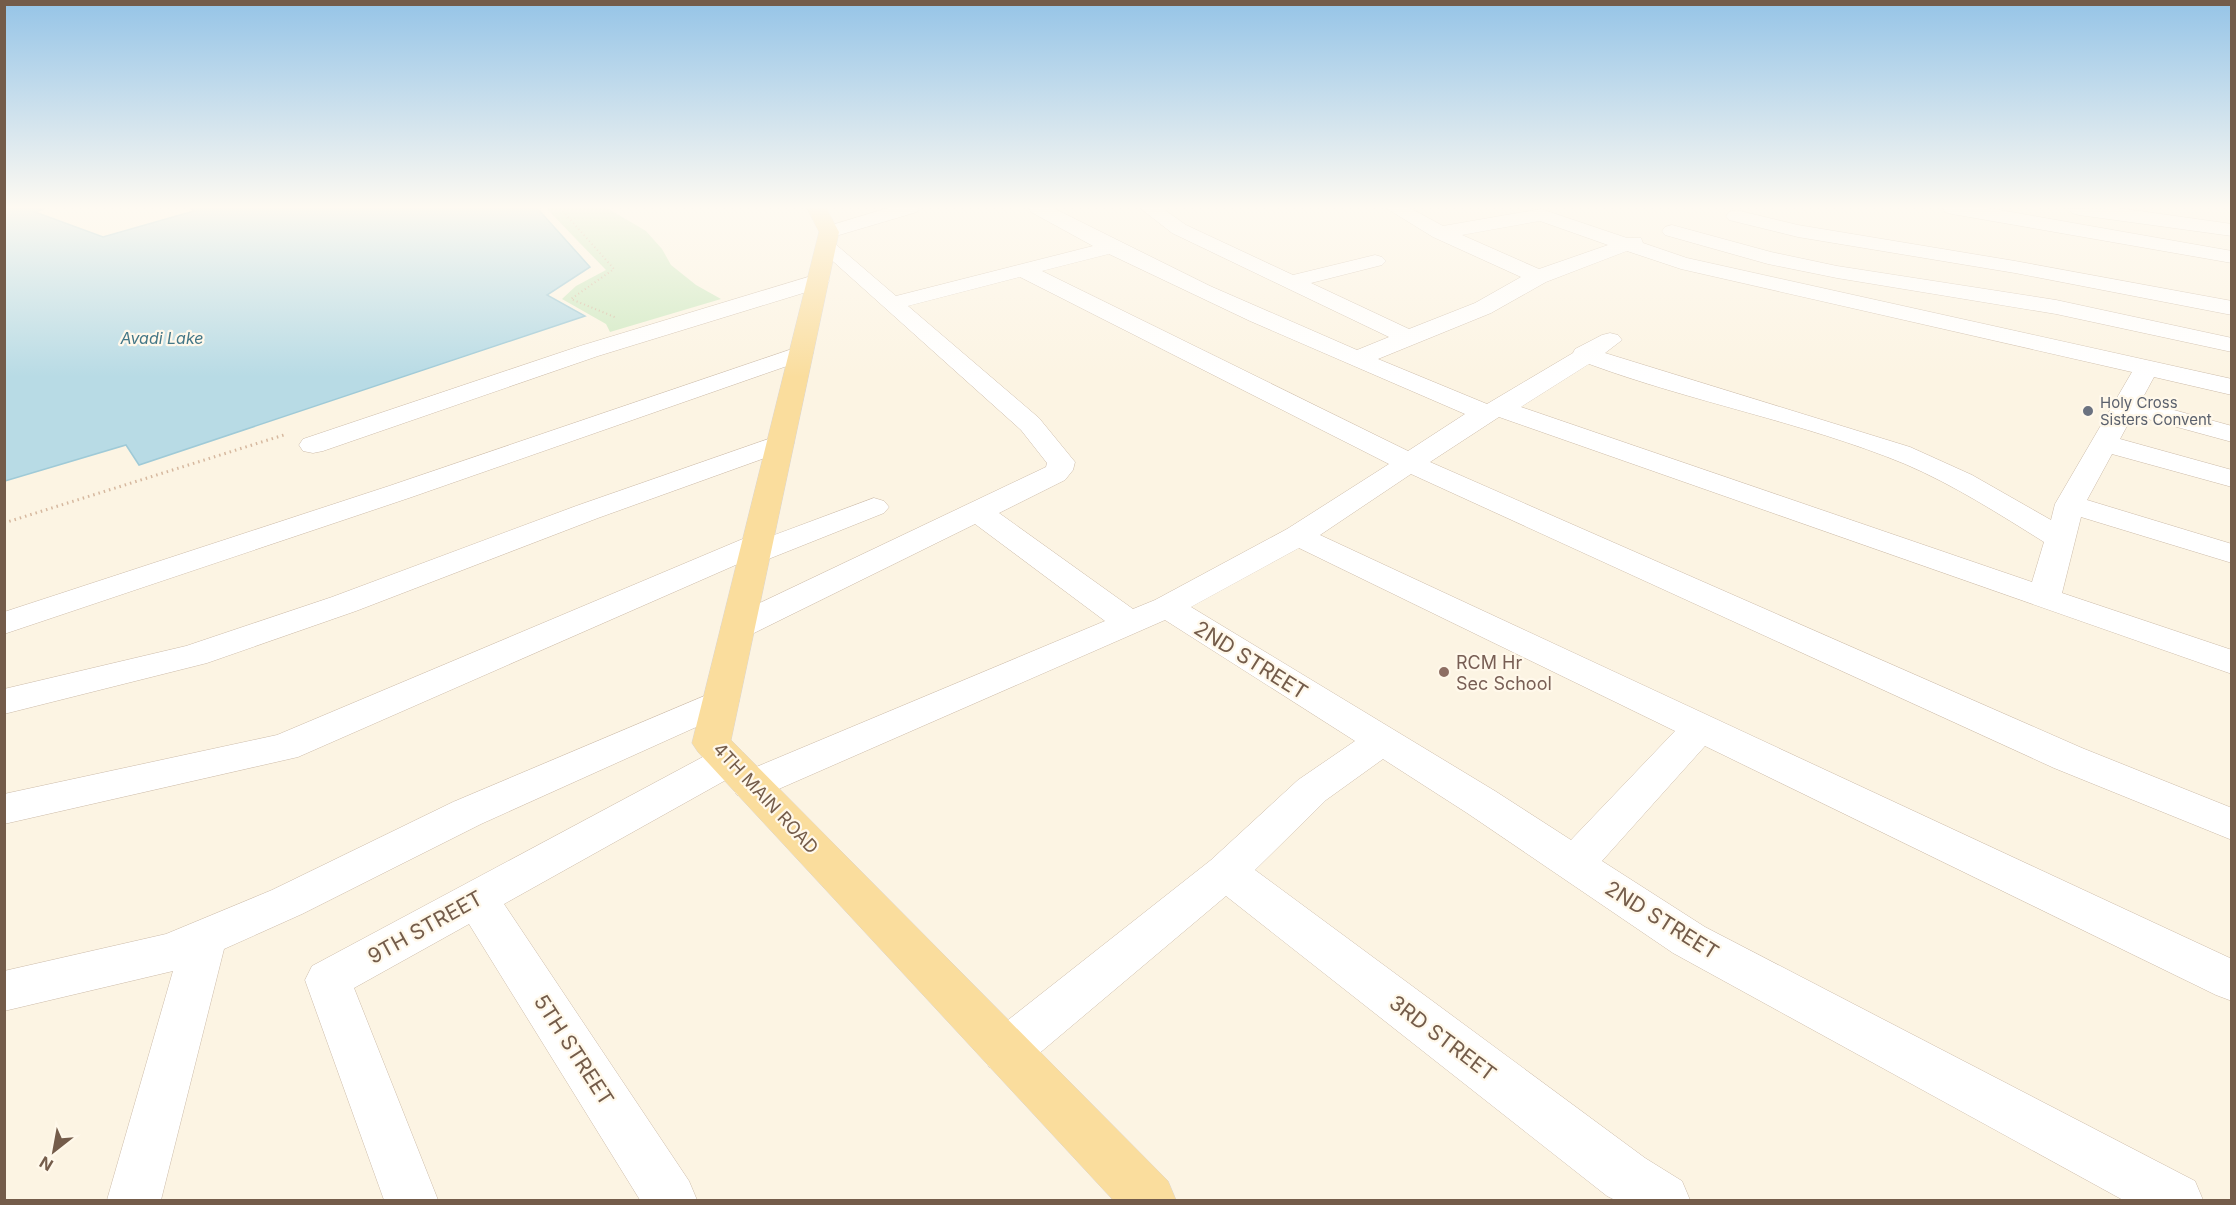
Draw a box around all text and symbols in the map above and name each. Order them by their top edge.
water label: Avadi Lake [119,328,204,348]
place label: Holy Cross Sisters Convent [2100,393,2212,429]
marker: Holy Cross Sisters Convent [2081,404,2095,418]
street label: 2ND STREET [1190,615,1312,705]
place label: RCM Hr Sec School [1456,652,1552,694]
marker: RCM Hr Sec School [1437,665,1451,679]
street label: 4TH MAIN ROAD [709,738,823,858]
street label: 2ND STREET [1601,875,1723,965]
street label: 9TH STREET [363,885,487,969]
street label: 5TH STREET [529,990,619,1110]
street label: 3RD STREET [1385,990,1501,1086]
north arrow [24,1121,84,1181]
text: N [36,1152,57,1176]

